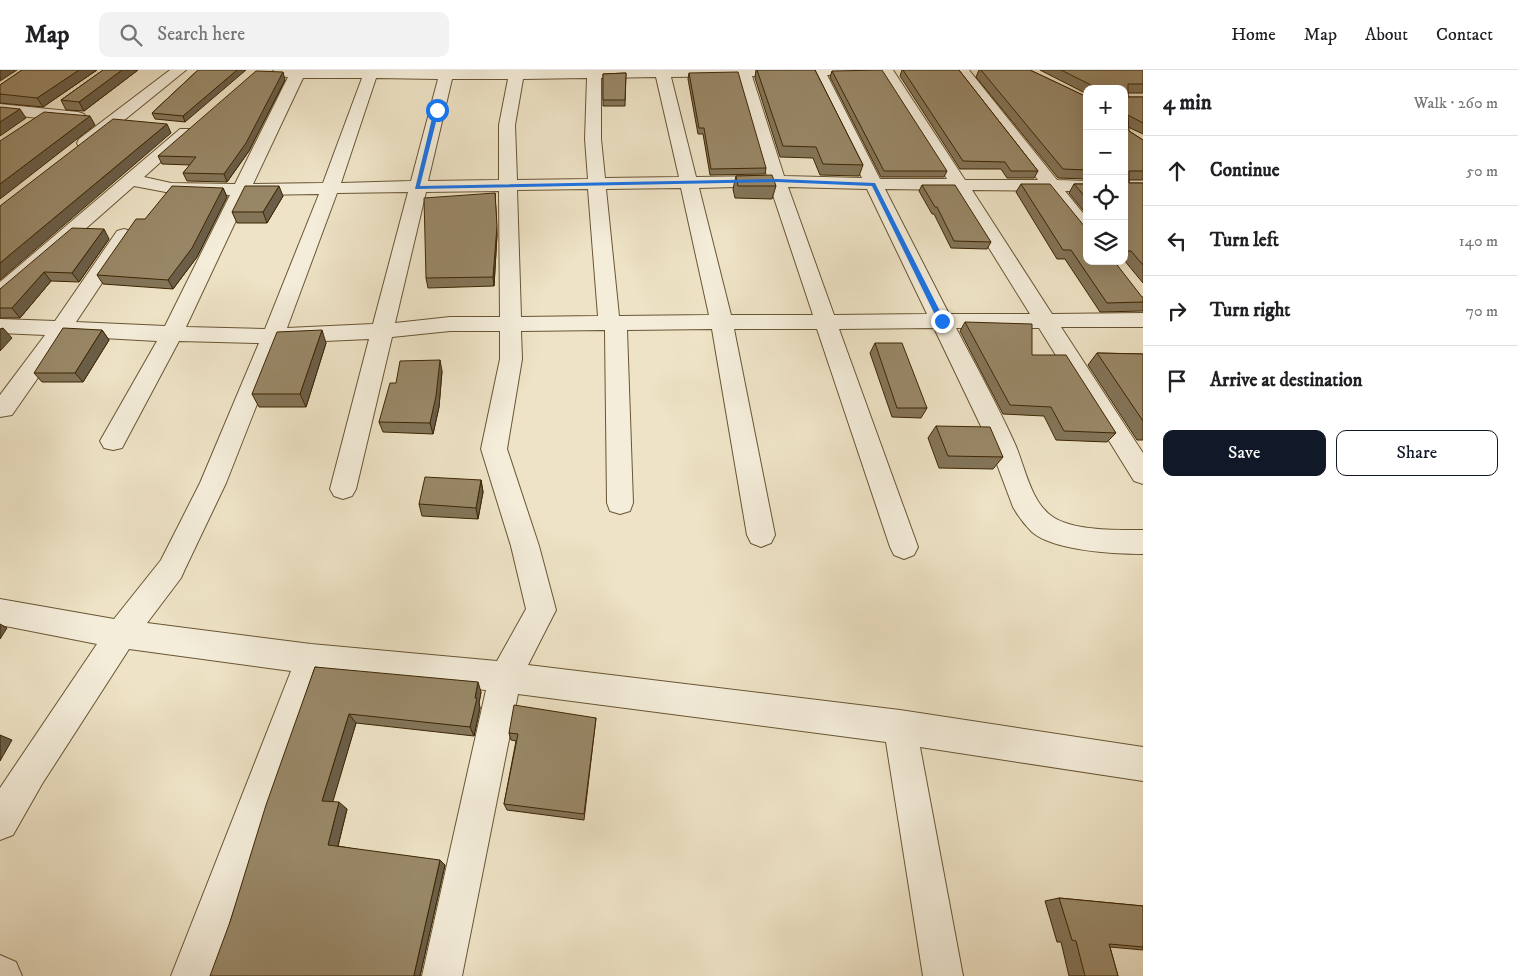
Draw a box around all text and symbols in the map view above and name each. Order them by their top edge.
search box [99,12,449,57]
text: Map [25,20,69,50]
icon: search [117,21,145,49]
text: Search here [157,23,245,46]
text: Home [1231,24,1276,46]
text: Map [1304,24,1337,46]
text: About [1365,24,1408,46]
text: Contact [1436,24,1493,46]
map controls [1083,85,1128,265]
button: + [1083,85,1128,130]
text: 4 min [1163,90,1212,116]
text: Walk · 260 m [1414,93,1498,113]
route start [426,99,449,122]
button: − [1083,130,1128,175]
icon: ahead [1163,157,1191,185]
text: Continue [1210,159,1280,182]
text: 50 m [1466,161,1498,181]
button: locate [1083,175,1128,220]
button: layers [1083,220,1128,265]
icon: left [1163,227,1191,255]
text: Turn left [1210,229,1279,252]
text: 140 m [1459,231,1498,251]
icon: right [1163,297,1191,325]
text: Turn right [1210,299,1290,322]
text: 70 m [1466,301,1498,321]
route end [931,310,954,333]
icon: arrive [1163,367,1191,395]
text: Arrive at destination [1210,369,1362,392]
button: Save [1163,430,1326,476]
button: Share [1336,430,1498,476]

